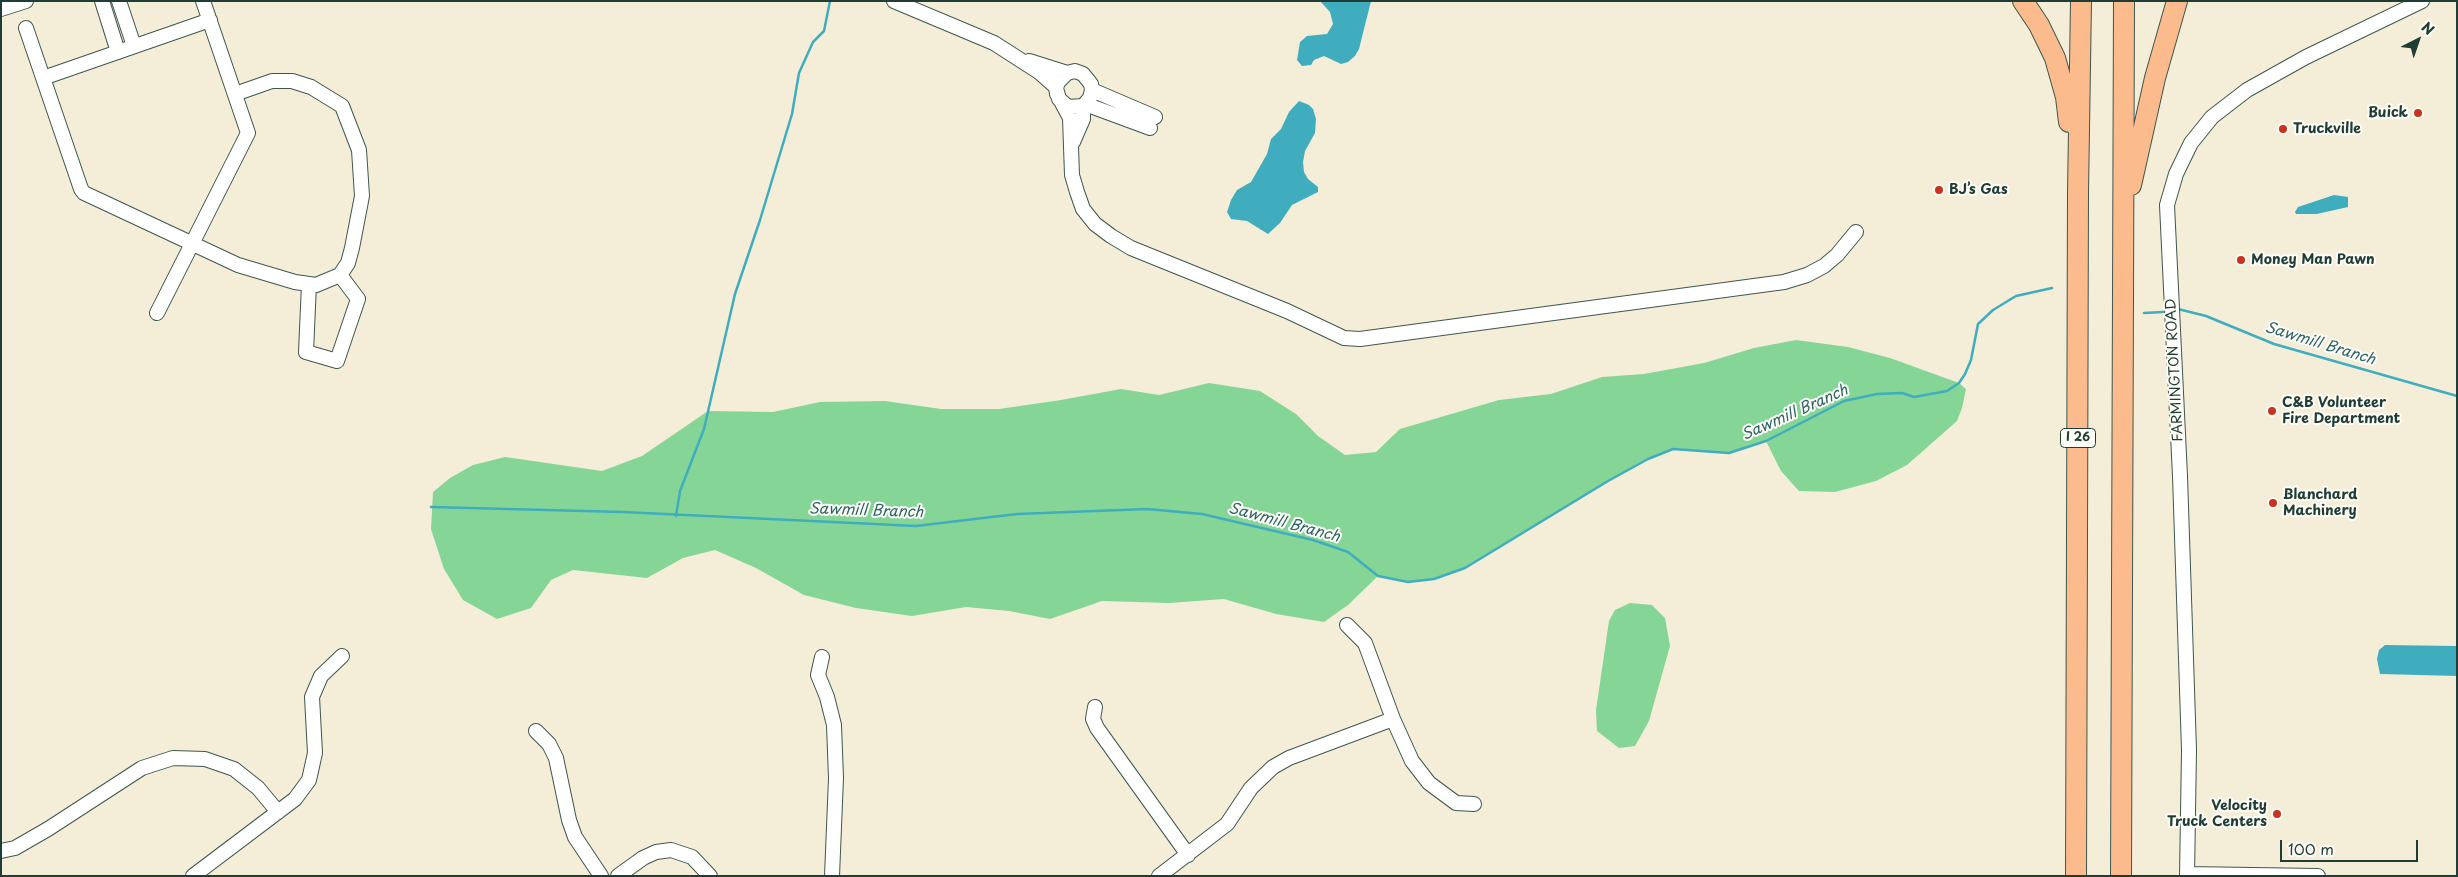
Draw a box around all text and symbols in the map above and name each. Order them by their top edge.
north arrow [2393,15,2443,65]
text: N [2417,17,2439,40]
place label: Buick [2368,105,2408,121]
marker: Buick [2412,107,2424,119]
place label: Truckville [2293,121,2361,137]
marker: Truckville [2277,123,2289,135]
place label: BJ’s Gas [1949,182,2008,198]
marker: BJ’s Gas [1933,184,1945,196]
place label: Money Man Pawn [2251,252,2375,268]
marker: Money Man Pawn [2235,254,2247,266]
street label: FARMINGTON ROAD [2163,298,2187,442]
water label: Sawmill Branch [2263,319,2377,369]
water label: Sawmill Branch [1739,382,1851,444]
place label: C&B Volunteer Fire Department [2282,395,2400,428]
marker: C&B Volunteer Fire Department [2266,405,2278,417]
road number: I 26 [2060,428,2096,448]
place label: Blanchard Machinery [2283,487,2357,520]
marker: Blanchard Machinery [2267,497,2279,509]
water label: Sawmill Branch [809,500,923,522]
water label: Sawmill Branch [1227,500,1341,546]
place label: Velocity Truck Centers [2167,798,2267,830]
marker: Velocity Truck Centers [2271,808,2283,820]
scale bar [2283,830,2420,862]
text: 100 m [2288,837,2334,860]

